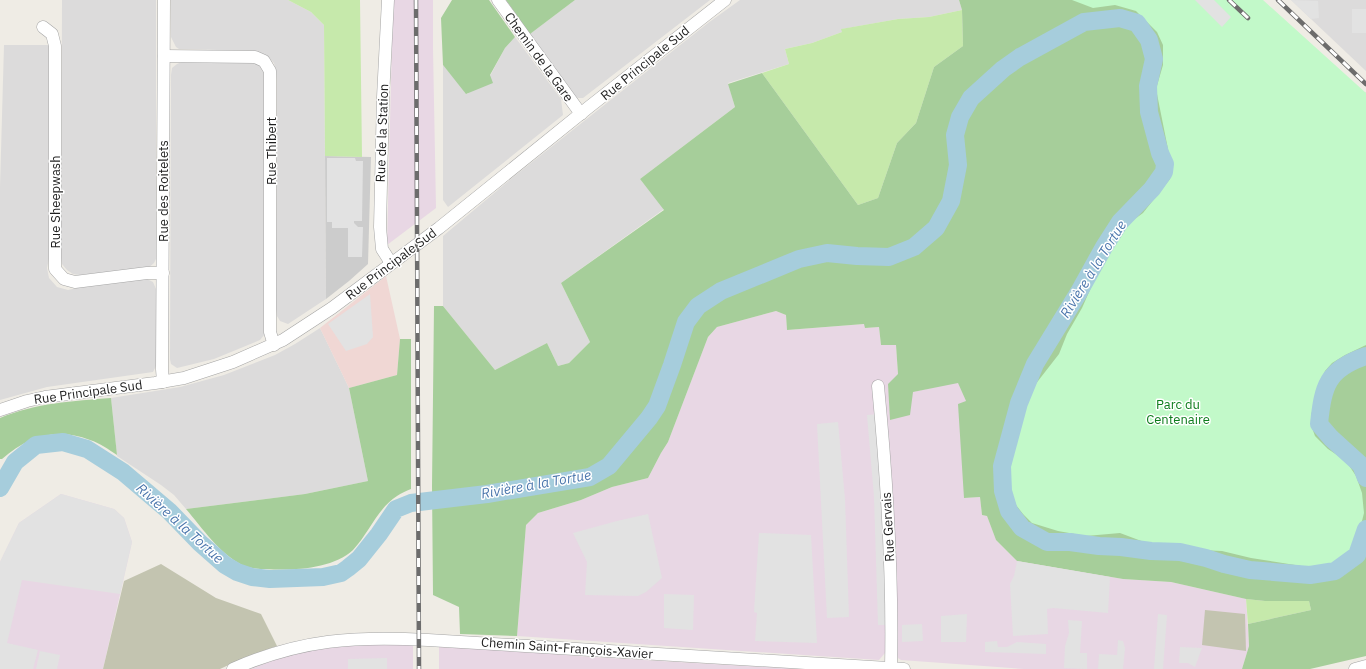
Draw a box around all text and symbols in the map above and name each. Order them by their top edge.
street label: Chemin de la Gare [501,9,577,105]
street label: Rue Principale Sud [597,22,693,104]
street label: Rue de la Station [372,83,392,183]
street label: Rue Thibert [263,117,280,185]
street label: Rue des Roitelets [155,140,172,242]
street label: Rue Sheepwash [47,155,64,249]
water label: Rivière à la Tortue [1056,217,1130,321]
street label: Rue Principale Sud [342,224,440,304]
street label: Rue Principale Sud [33,376,143,408]
park label: Parc du Centenaire [1146,396,1210,428]
water label: Rivière à la Tortue [480,465,592,503]
water label: Rivière à la Tortue [133,479,227,567]
street label: Rue Gervais [878,492,898,562]
street label: Chemin Saint-François-Xavier [480,634,654,663]

